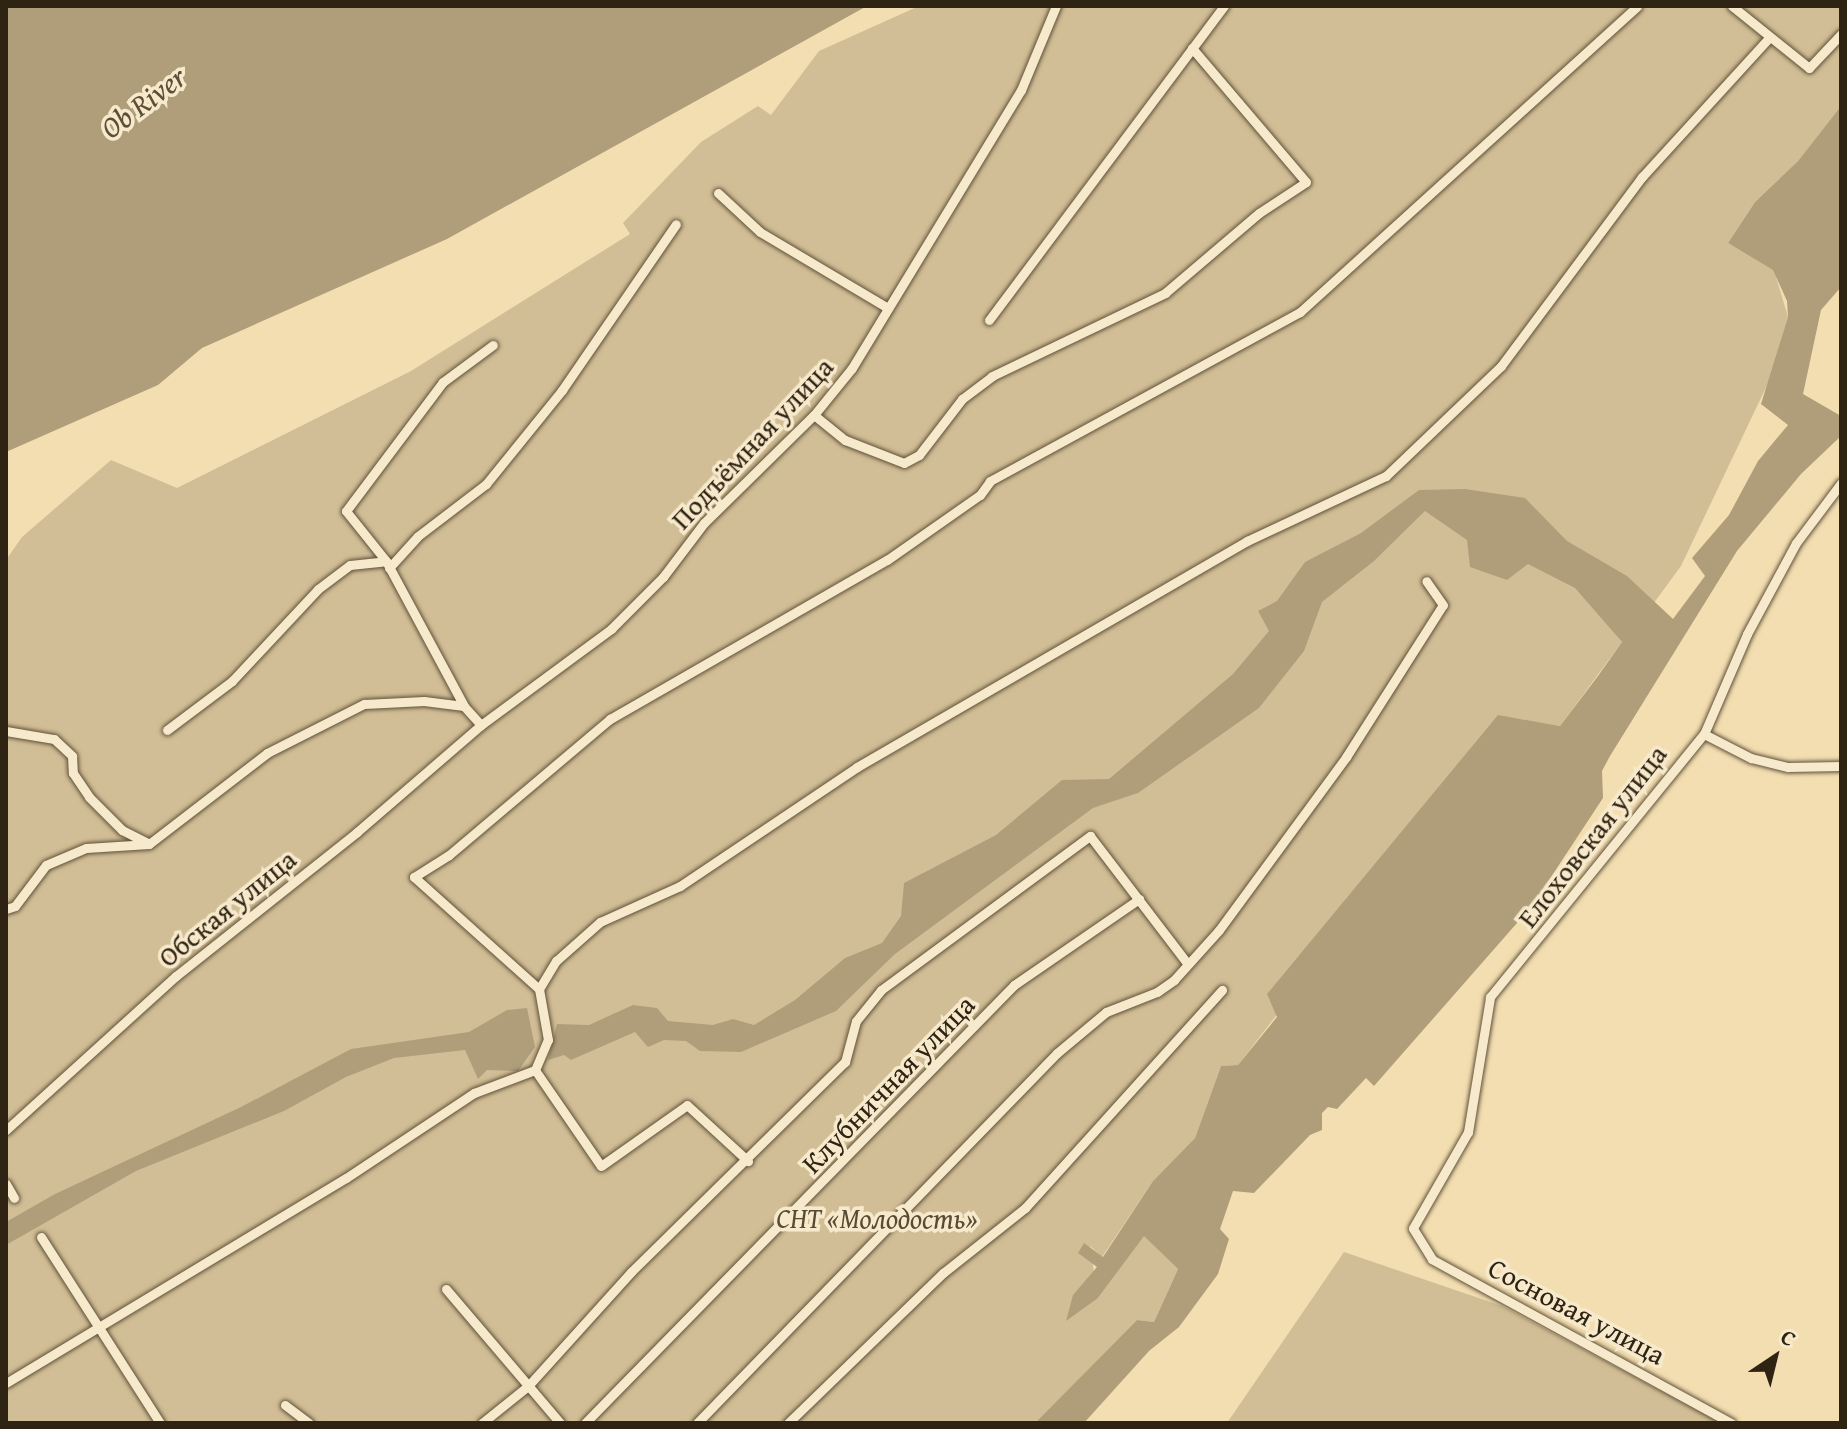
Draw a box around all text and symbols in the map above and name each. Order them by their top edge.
water label: Ob River [93,58,193,146]
street label: Подъёмная улица [664,350,840,536]
street label: Елоховская улица [1510,738,1674,934]
street label: Обская улица [151,842,303,974]
street label: Клубничная улица [794,988,982,1180]
park label: СНТ «Молодость» [776,1201,978,1235]
street label: Сосновая улица [1483,1250,1671,1372]
north arrow [1735,1317,1815,1397]
text: С [1774,1321,1803,1354]

